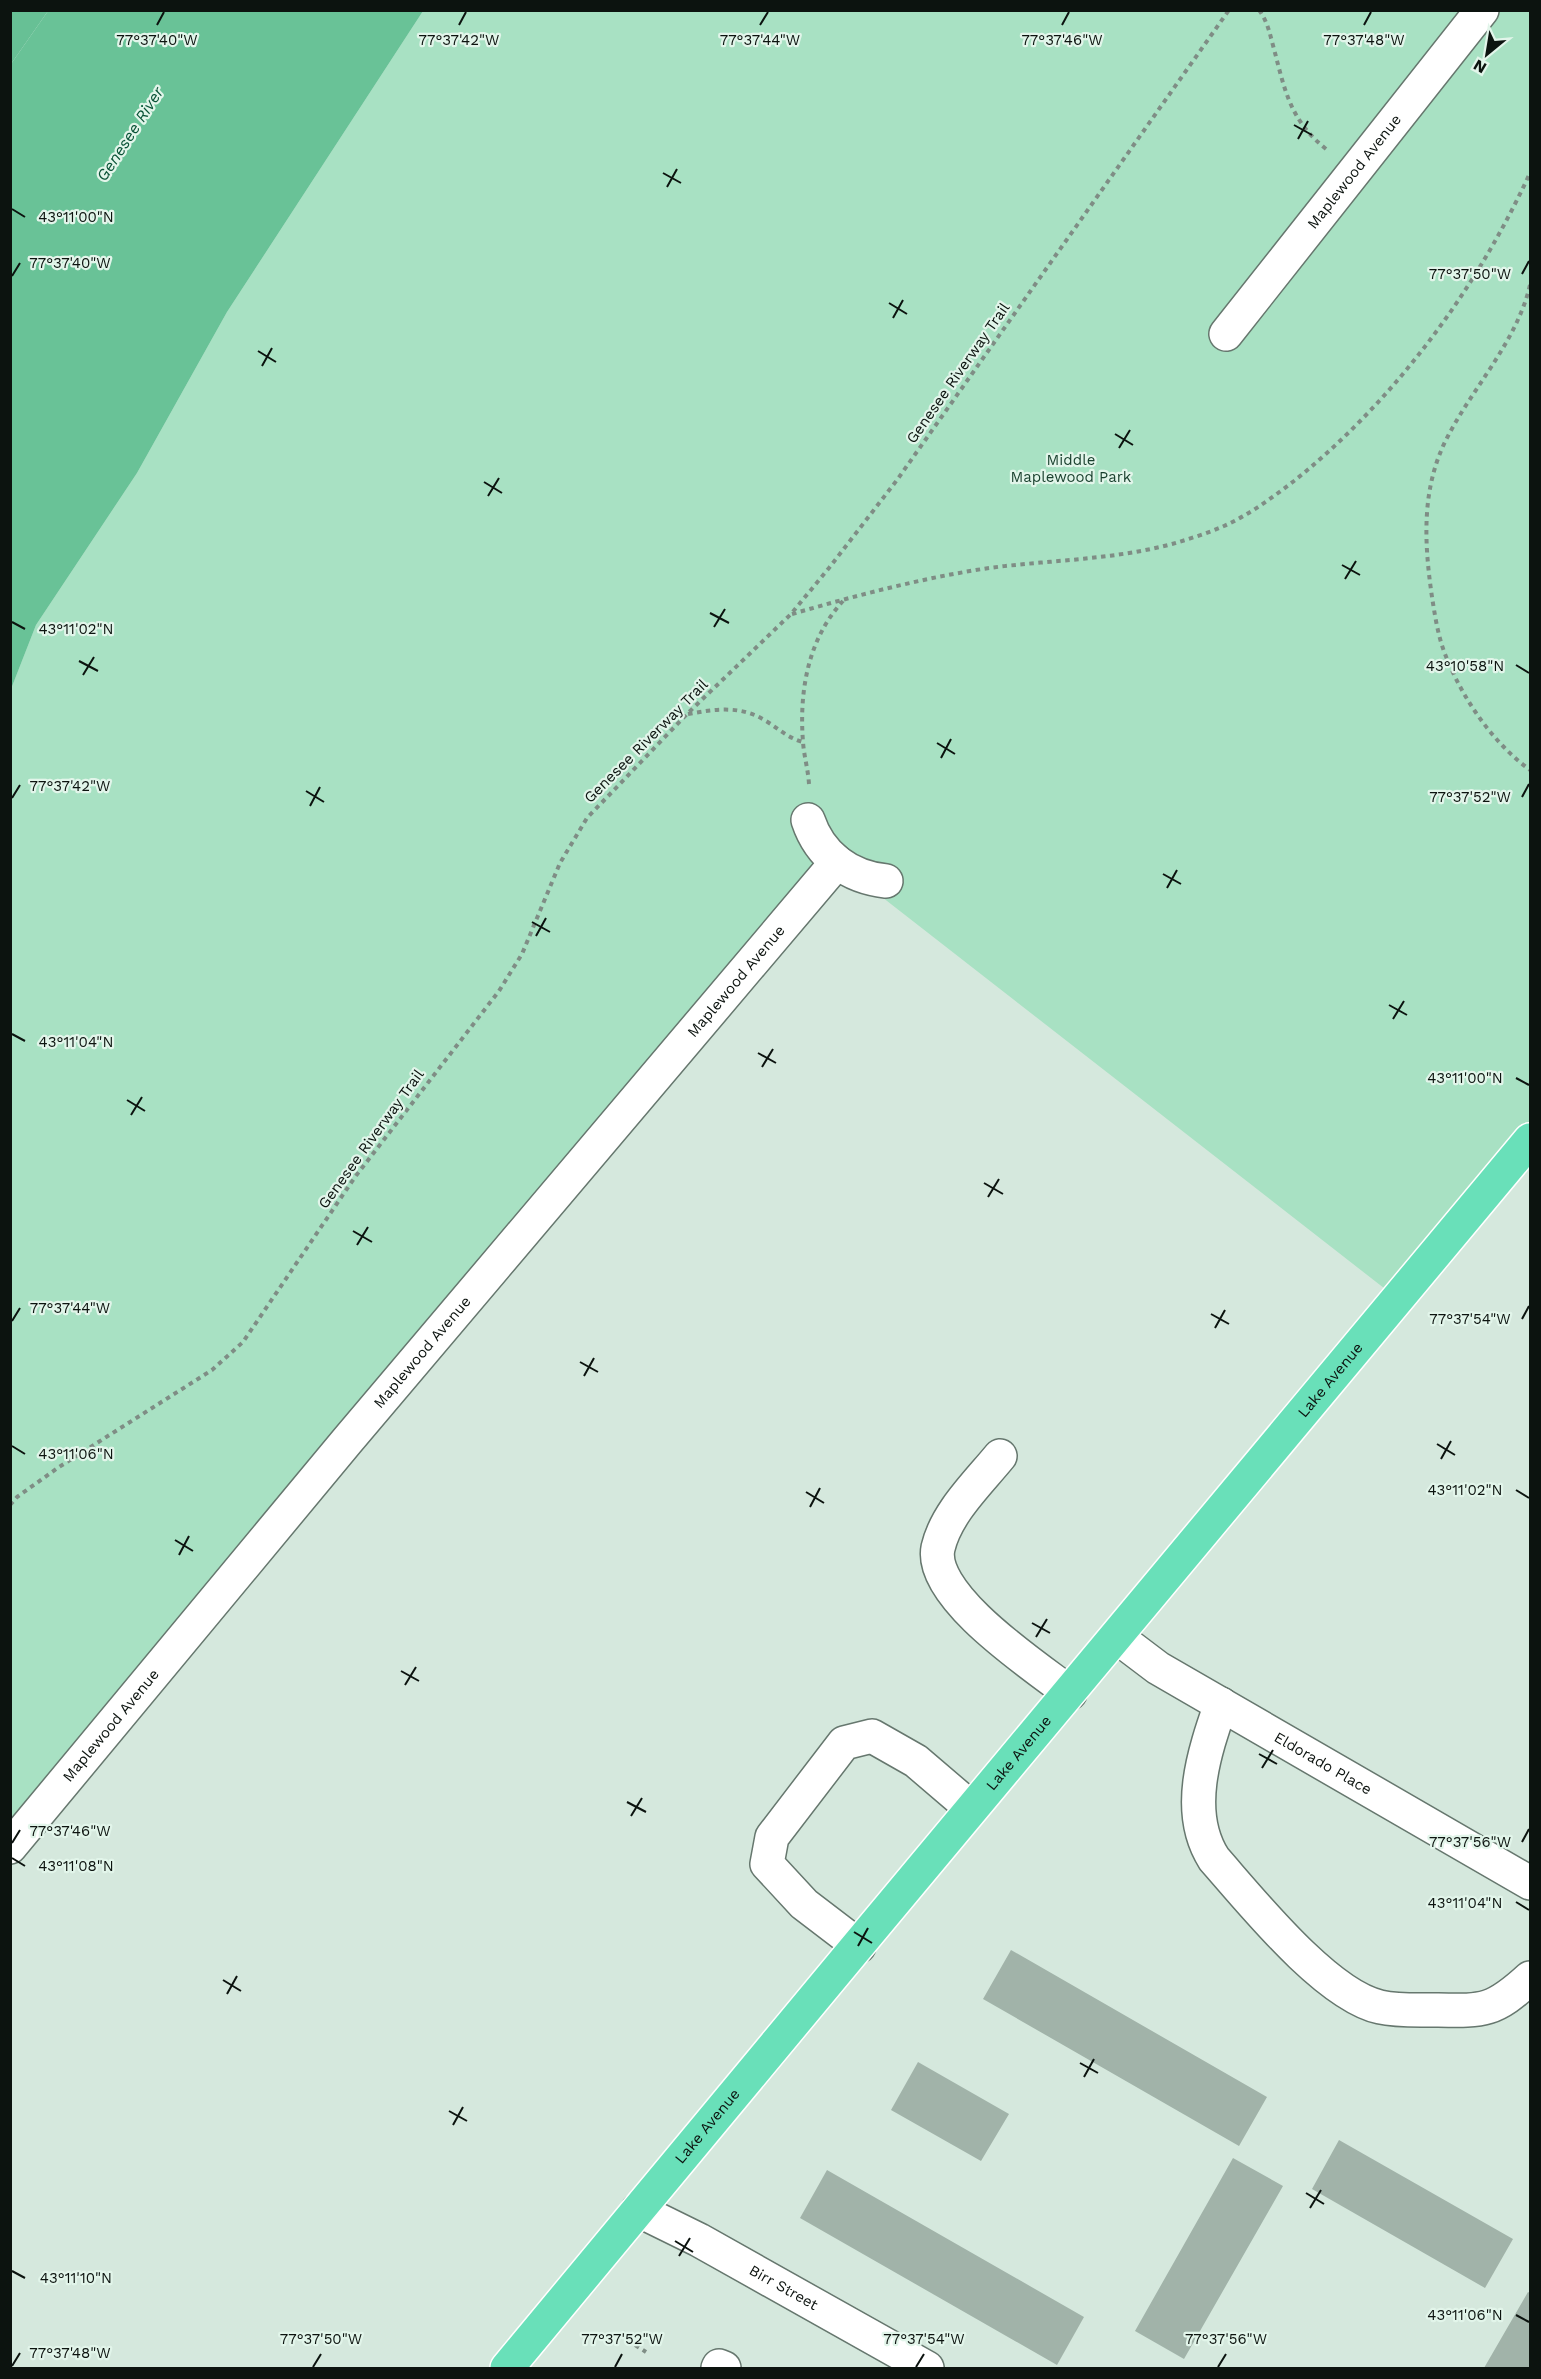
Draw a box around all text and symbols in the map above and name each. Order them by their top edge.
north arrow [1457,24,1517,84]
text: 77°37'40"W [116,31,198,49]
text: 77°37'42"W [419,31,499,49]
text: 77°37'44"W [720,31,800,49]
text: 77°37'46"W [1021,31,1103,49]
text: 77°37'48"W [1323,31,1405,49]
text: N [1470,55,1490,78]
water label: Genesee River [92,83,168,185]
street label: Maplewood Avenue [1304,111,1405,233]
text: 43°11'00"N [38,208,114,226]
text: 77°37'40"W [29,254,111,272]
text: 77°37'50"W [1429,265,1511,283]
street label: Genesee Riverway Trail [903,299,1014,447]
park label: Middle Maplewood Park [1011,451,1132,486]
text: 43°11'02"N [38,620,114,638]
text: 43°10'58"N [1426,657,1504,675]
street label: Genesee Riverway Trail [580,675,712,807]
text: 77°37'42"W [30,777,110,795]
text: 77°37'52"W [1429,788,1511,806]
street label: Maplewood Avenue [684,922,789,1041]
text: 43°11'04"N [39,1033,113,1051]
street label: Genesee Riverway Trail [314,1066,428,1212]
text: 43°11'00"N [1427,1069,1503,1087]
street label: Maplewood Avenue [370,1293,475,1412]
text: 77°37'44"W [30,1299,110,1317]
text: 77°37'54"W [1429,1310,1511,1328]
street label: Lake Avenue [1294,1339,1367,1421]
text: 43°11'06"N [38,1445,114,1463]
text: 43°11'02"N [1427,1481,1503,1499]
street label: Maplewood Avenue [59,1665,163,1785]
street label: Lake Avenue [982,1712,1055,1794]
street label: Eldorado Place [1271,1728,1375,1799]
text: 77°37'46"W [29,1822,111,1840]
text: 77°37'56"W [1429,1833,1511,1851]
text: 43°11'08"N [38,1857,114,1875]
text: 43°11'04"N [1428,1894,1502,1912]
street label: Lake Avenue [671,2085,744,2167]
street label: Birr Street [746,2261,822,2314]
text: 43°11'10"N [40,2269,112,2287]
text: 43°11'06"N [1427,2306,1503,2324]
text: 77°37'50"W [280,2330,362,2348]
text: 77°37'52"W [581,2330,663,2348]
text: 77°37'54"W [883,2330,965,2348]
text: 77°37'56"W [1185,2330,1267,2348]
text: 77°37'48"W [29,2344,111,2362]

